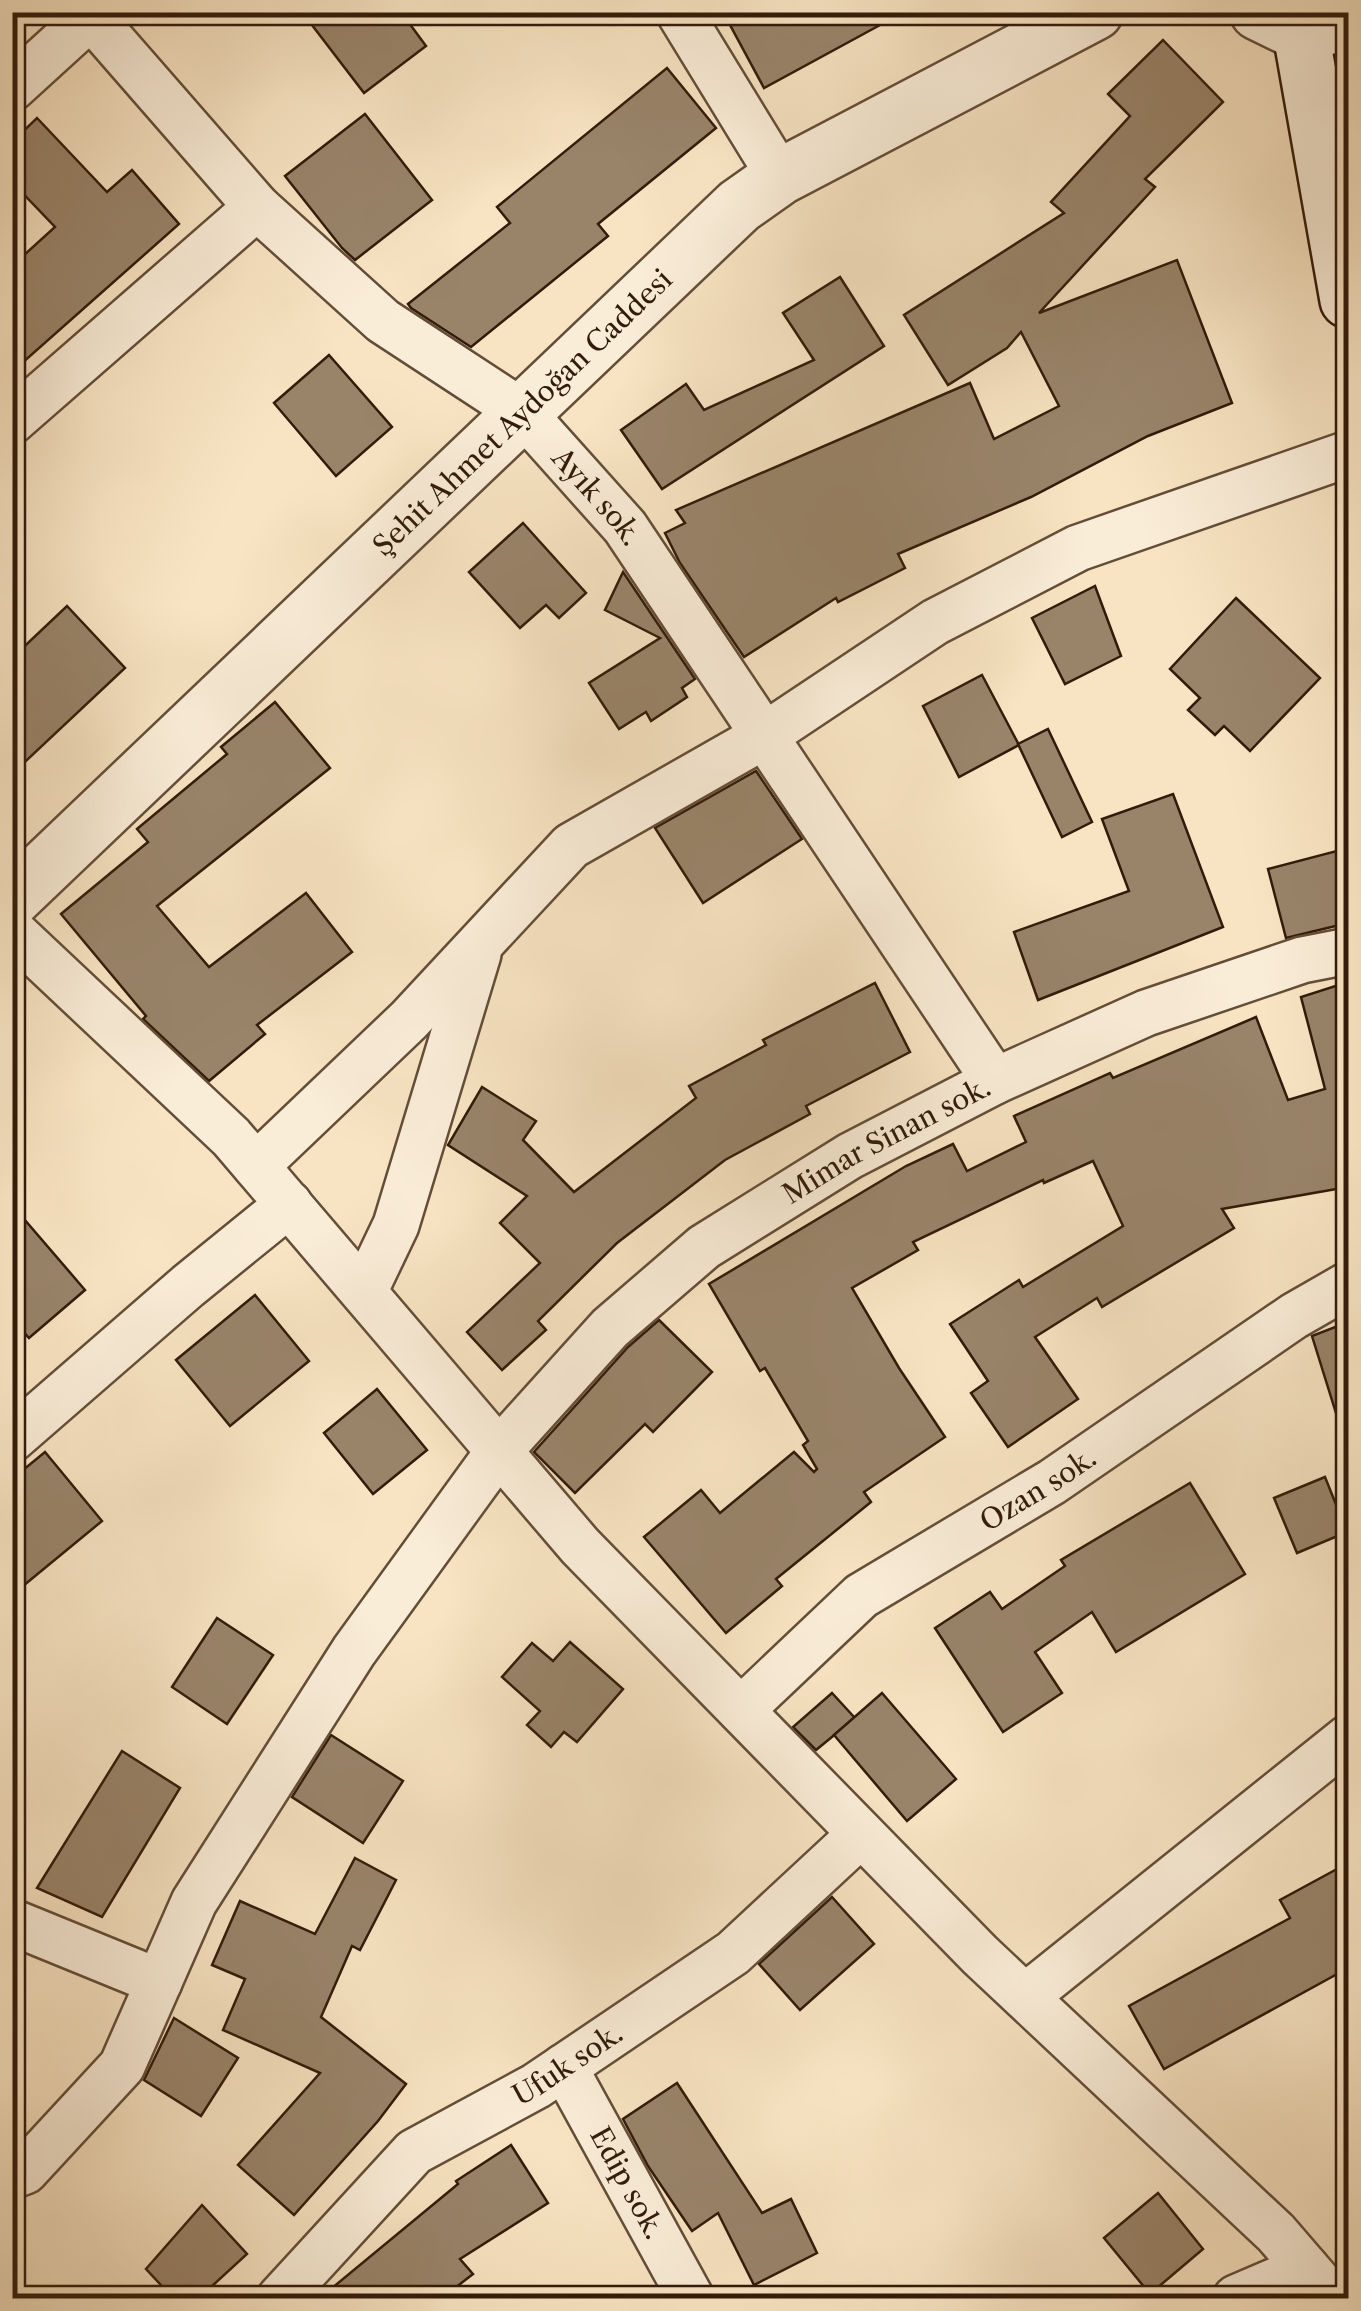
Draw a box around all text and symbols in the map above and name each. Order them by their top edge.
street label: Şehit Ahmet Aydoğan Caddesi [366,262,679,563]
street label: Ayık sok. [544,440,649,552]
street label: Mimar Sinan sok. [776,1069,996,1211]
street label: Ozan sok. [974,1440,1102,1538]
street label: Ufuk sok. [507,2016,629,2112]
street label: Edip sok. [583,2121,672,2245]

